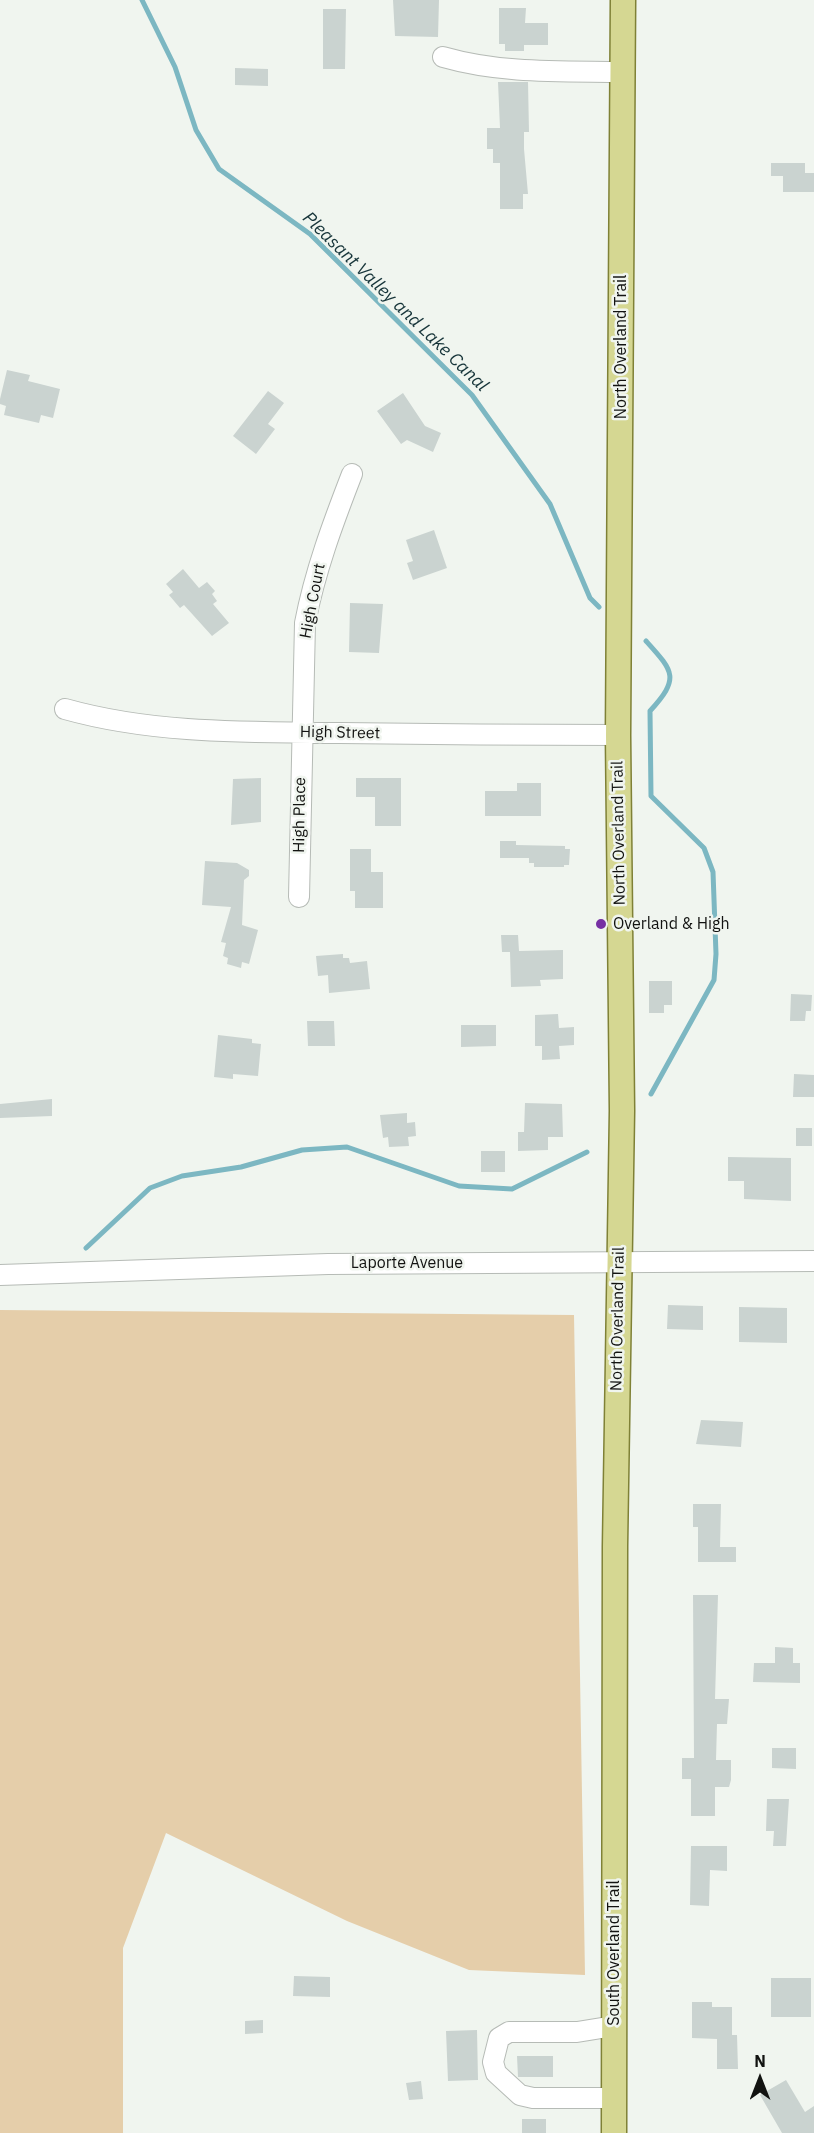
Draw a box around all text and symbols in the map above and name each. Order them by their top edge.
water label: Pleasant Valley and Lake Canal [298,208,492,396]
street label: North Overland Trail [611,275,631,419]
street label: High Court [296,562,330,640]
street label: High Street [300,723,380,743]
street label: North Overland Trail [608,761,630,905]
street label: High Place [290,777,310,853]
place label: Overland & High [613,914,729,934]
marker: Overland & High [594,917,608,931]
street label: North Overland Trail [607,1247,629,1391]
street label: Laporte Avenue [351,1253,463,1273]
street label: South Overland Trail [604,1880,624,2026]
north arrow [730,2049,790,2109]
text: N [754,2051,766,2071]

